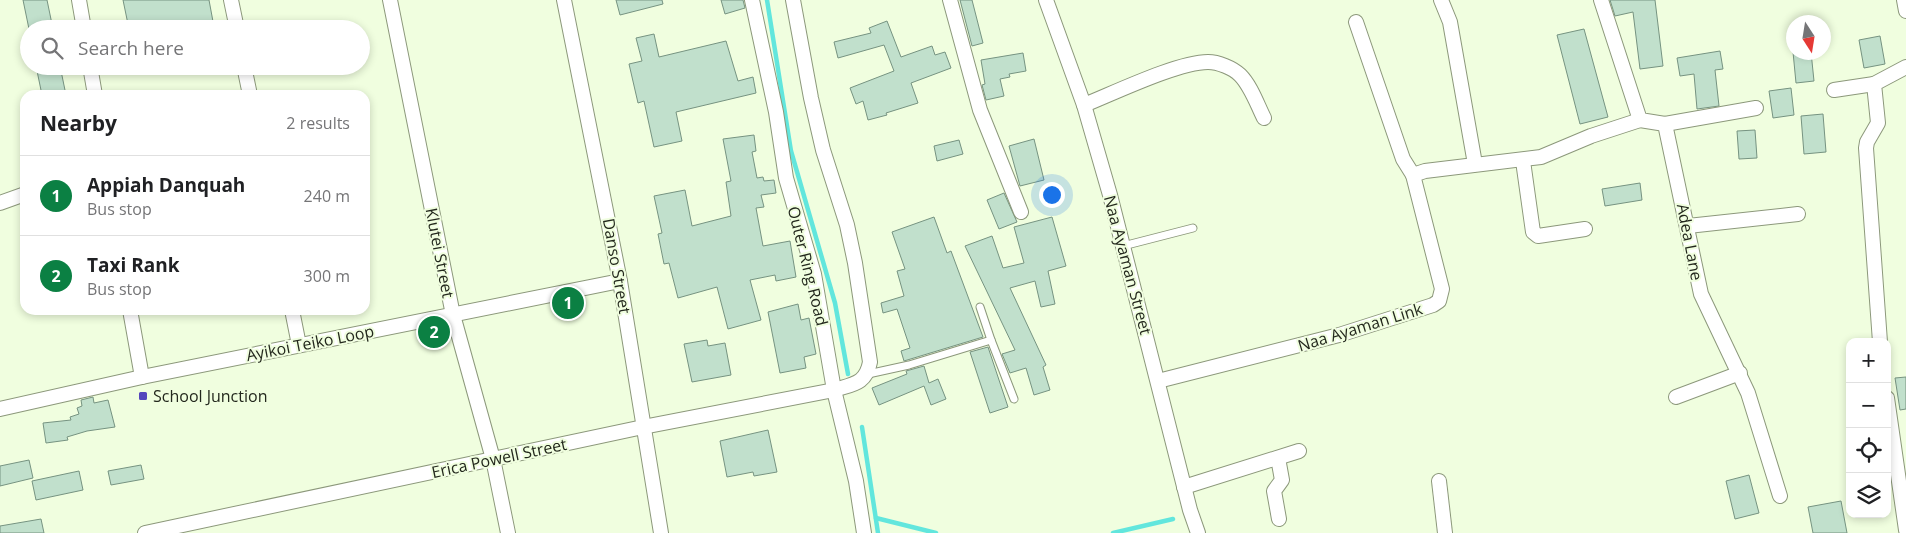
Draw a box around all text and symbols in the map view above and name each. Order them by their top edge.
north arrow [1786,15,1831,60]
search box [20,20,370,75]
icon: search [38,34,66,62]
text: Search here [78,35,184,61]
text: Nearby [40,109,117,137]
text: 2 results [286,112,350,134]
text: Appiah Danquah [87,172,245,198]
your location [1039,182,1065,208]
text: 1 [51,185,61,207]
text: 240 m [304,185,350,207]
street label: Naa Ayaman Street [1099,193,1157,337]
text: Bus stop [87,198,152,220]
street label: Adea Lane [1672,202,1708,282]
street label: Outer Ring Road [783,204,833,328]
street label: Klutei Street [420,206,460,300]
street label: Danso Street [598,217,636,316]
text: Taxi Rank [87,252,180,278]
text: 2 [51,265,61,287]
text: 300 m [304,265,350,287]
text: Bus stop [87,278,152,300]
pin: 1 [552,284,584,322]
street label: Naa Ayaman Link [1295,297,1426,356]
pin: 2 [418,313,450,351]
street label: Ayikoi Teiko Loop [244,320,376,366]
map controls [1846,338,1891,518]
button: + [1846,338,1891,383]
button: − [1846,383,1891,428]
place label: School Junction [153,385,267,407]
marker: School Junction [137,390,149,402]
button: locate [1846,428,1891,473]
street label: Erica Powell Street [429,433,569,483]
button: layers [1846,473,1891,518]

